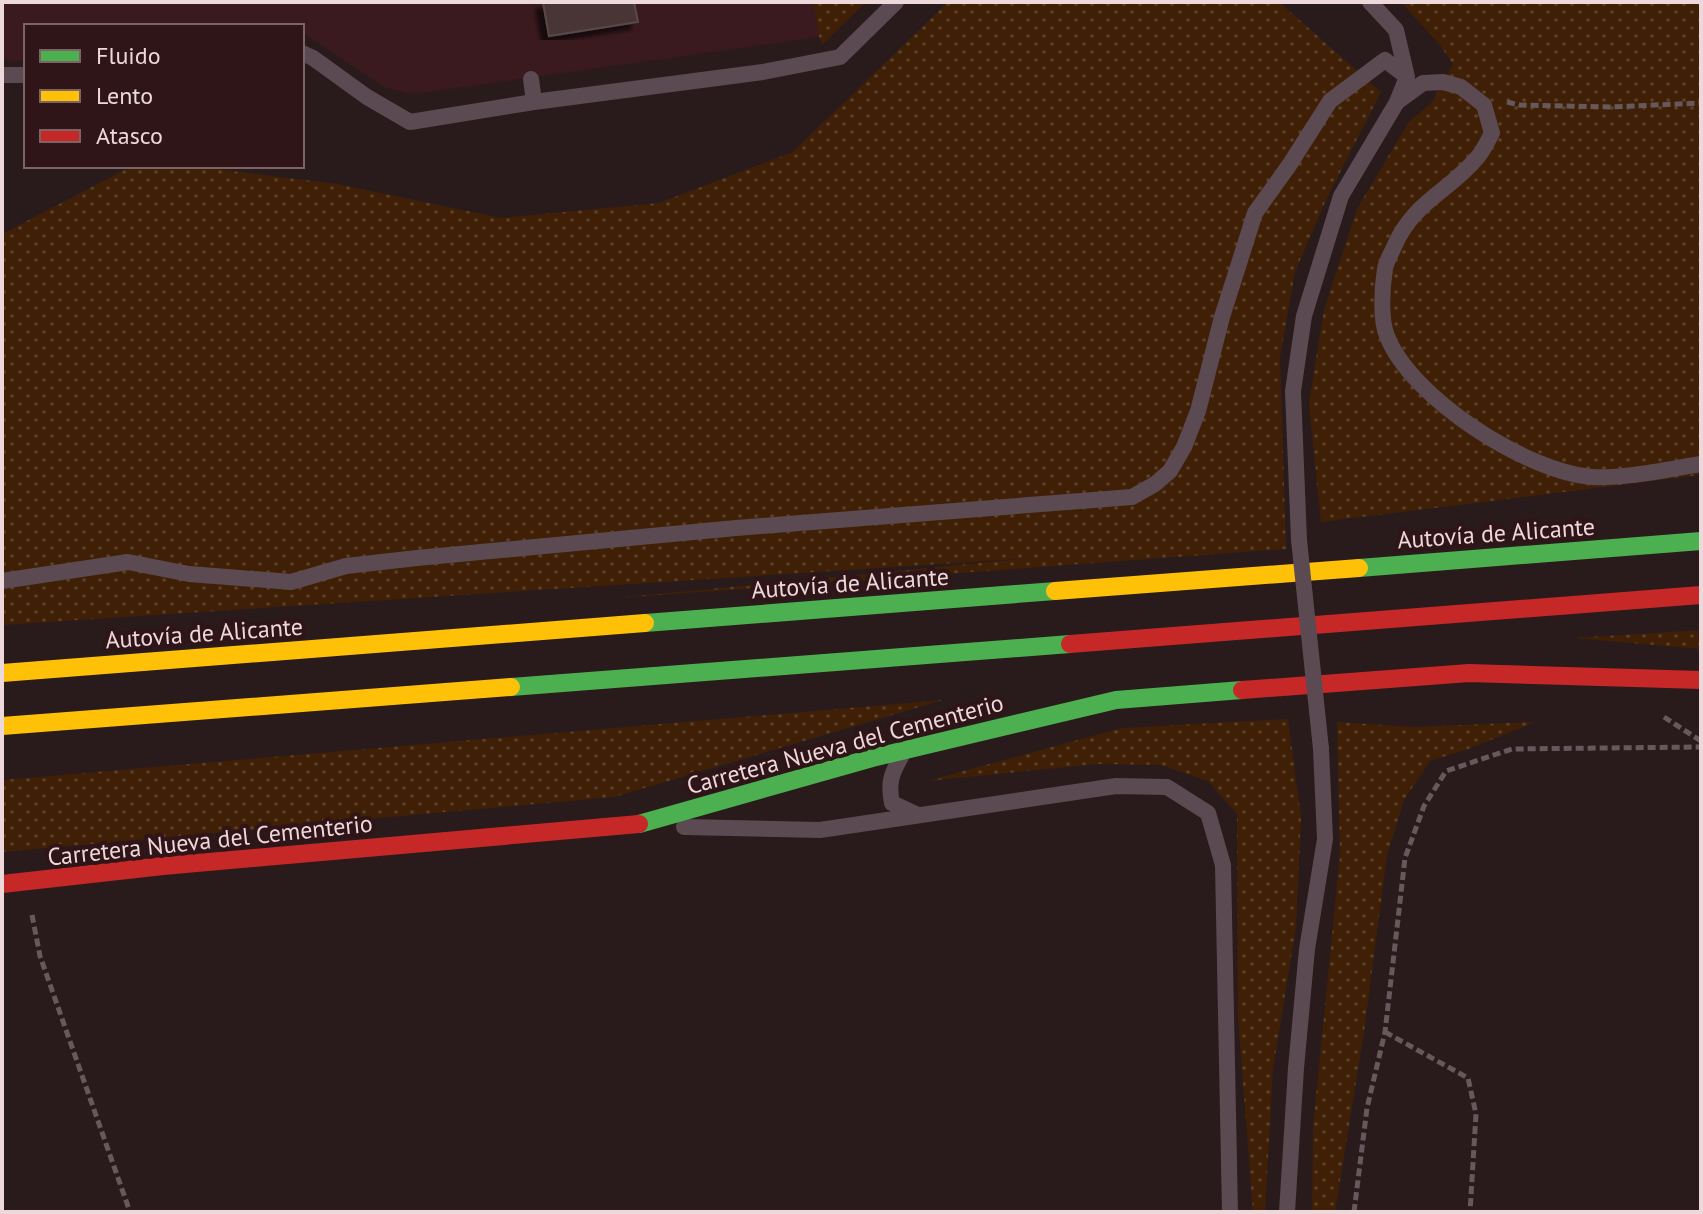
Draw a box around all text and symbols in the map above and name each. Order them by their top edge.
legend [24,24,304,168]
text: Fluido [96,40,161,71]
text: Lento [96,80,153,111]
text: Atasco [96,120,163,151]
street label: Autovía de Alicante [1396,511,1596,555]
street label: Autovía de Alicante [750,561,950,605]
street label: Autovía de Alicante [104,611,304,655]
street label: Carretera Nueva del Cementerio [683,687,1007,801]
street label: Carretera Nueva del Cementerio [46,808,374,872]

